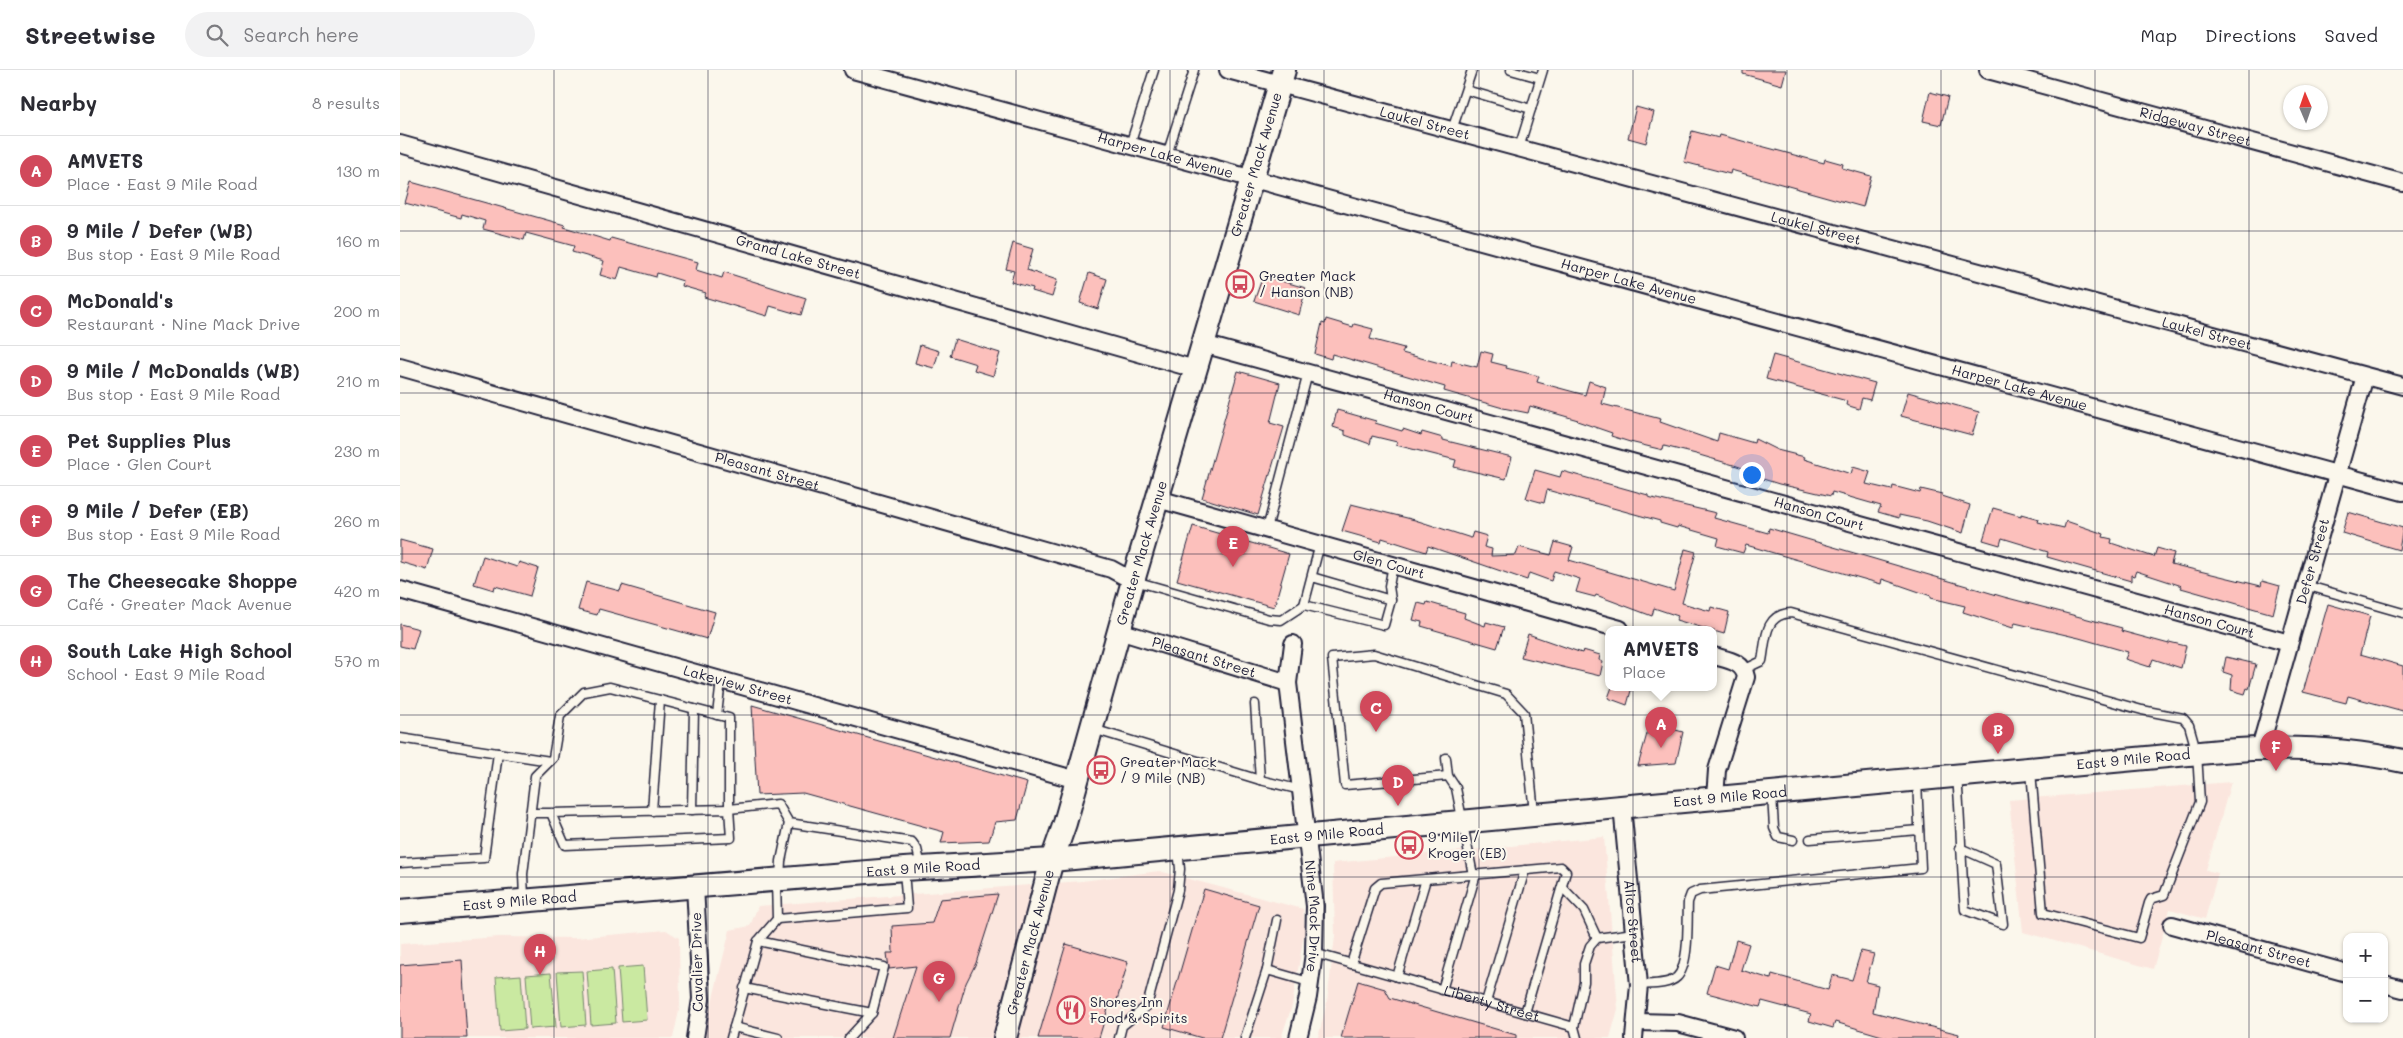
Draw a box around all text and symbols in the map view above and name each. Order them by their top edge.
search box [185,12,535,57]
text: Streetwise [25,19,155,50]
icon: search [203,21,231,49]
text: Search here [243,22,359,47]
text: Map [2140,23,2177,47]
text: Directions [2205,23,2297,47]
text: Saved [2325,23,2378,47]
north arrow [2283,85,2328,130]
text: Nearby [20,89,97,116]
street label: Greater Mack Avenue [1225,90,1286,239]
text: 8 results [312,92,380,113]
street label: Laukel Street [1378,101,1472,144]
street label: Ridgeway Street [2138,102,2254,150]
street label: Harper Lake Avenue [1096,127,1236,182]
text: AMVETS [67,148,143,173]
text: A [30,160,42,181]
text: 130 m [336,160,380,181]
text: Place · East 9 Mile Road [67,173,257,194]
street label: Laukel Street [1769,206,1863,249]
text: 9 Mile / Defer (WB) [67,218,253,243]
text: B [31,230,41,251]
text: 160 m [335,230,380,251]
street label: Grand Lake Street [734,230,863,283]
text: Bus stop · East 9 Mile Road [67,243,280,264]
street label: Harper Lake Avenue [1559,253,1699,308]
place label: Greater Mack / Hanson (NB) [1259,266,1356,301]
bus stop icon: Greater Mack / Hanson (NB) [1225,269,1255,299]
text: McDonald's [67,288,173,313]
text: C [30,300,42,321]
text: 200 m [333,300,380,321]
street label: Laukel Street [2160,312,2254,354]
text: Restaurant · Nine Mack Drive [67,313,300,334]
text: 9 Mile / McDonalds (WB) [67,358,300,383]
street label: Harper Lake Avenue [1950,360,2090,415]
text: D [30,370,42,391]
text: 210 m [336,370,380,391]
text: Bus stop · East 9 Mile Road [67,383,280,404]
street label: Hanson Court [1381,384,1476,427]
text: Pet Supplies Plus [67,428,231,453]
text: E [31,440,41,461]
text: 230 m [334,440,380,461]
street label: Pleasant Street [713,447,822,495]
text: Place · Glen Court [67,453,212,474]
your location [1739,462,1765,488]
street label: Greater Mack Avenue [1111,478,1171,627]
street label: Hanson Court [1772,492,1867,535]
text: 9 Mile / Defer (EB) [67,498,249,523]
text: F [31,510,41,531]
text: 260 m [334,510,380,531]
street label: Defer Street [2291,516,2333,606]
text: Bus stop · East 9 Mile Road [67,523,280,544]
pin: E [1217,526,1249,567]
street label: Glen Court [1351,544,1427,583]
text: The Cheesecake Shoppe [67,568,297,593]
text: G [30,580,42,601]
text: 420 m [334,580,380,601]
text: Café · Greater Mack Avenue [67,593,292,614]
street label: Hanson Court [2162,599,2257,642]
popup [1605,626,1717,691]
street label: Pleasant Street [1150,632,1259,682]
text: AMVETS [1623,636,1699,661]
text: South Lake High School [67,638,292,663]
text: H [30,650,42,671]
text: 570 m [334,650,380,671]
street label: Lakeview Street [681,660,795,709]
text: Place [1623,661,1666,682]
text: School · East 9 Mile Road [67,663,265,684]
pin: C [1360,691,1392,732]
pin: A [1645,707,1677,748]
pin: B [1982,713,2014,754]
pin: F [2260,730,2292,771]
street label: East 9 Mile Road [2076,744,2191,773]
place label: Greater Mack / 9 Mile (NB) [1120,752,1217,787]
bus stop icon: Greater Mack / 9 Mile (NB) [1086,755,1116,785]
pin: D [1382,765,1414,806]
street label: East 9 Mile Road [1672,782,1788,811]
street label: East 9 Mile Road [1269,819,1385,849]
place label: 9 Mile / Kroger (EB) [1428,827,1507,862]
bus stop icon: 9 Mile / Kroger (EB) [1394,830,1424,860]
street label: East 9 Mile Road [866,854,981,881]
street label: Nine Mack Drive [1301,859,1325,974]
street label: Greater Mack Avenue [1001,867,1058,1017]
street label: Alice Street [1620,879,1647,964]
street label: East 9 Mile Road [462,886,577,915]
street label: Cavalier Drive [686,912,707,1012]
street label: Pleasant Street [2204,925,2314,972]
map controls [2343,933,2388,1023]
button: + [2343,933,2388,978]
pin: H [524,934,556,975]
pin: G [923,961,955,1002]
button: − [2343,978,2388,1023]
street label: Liberty Street [1442,980,1542,1026]
place label: Shores Inn Food & Spirits [1090,992,1187,1027]
restaurant icon: Shores Inn Food & Spirits [1056,995,1086,1025]

